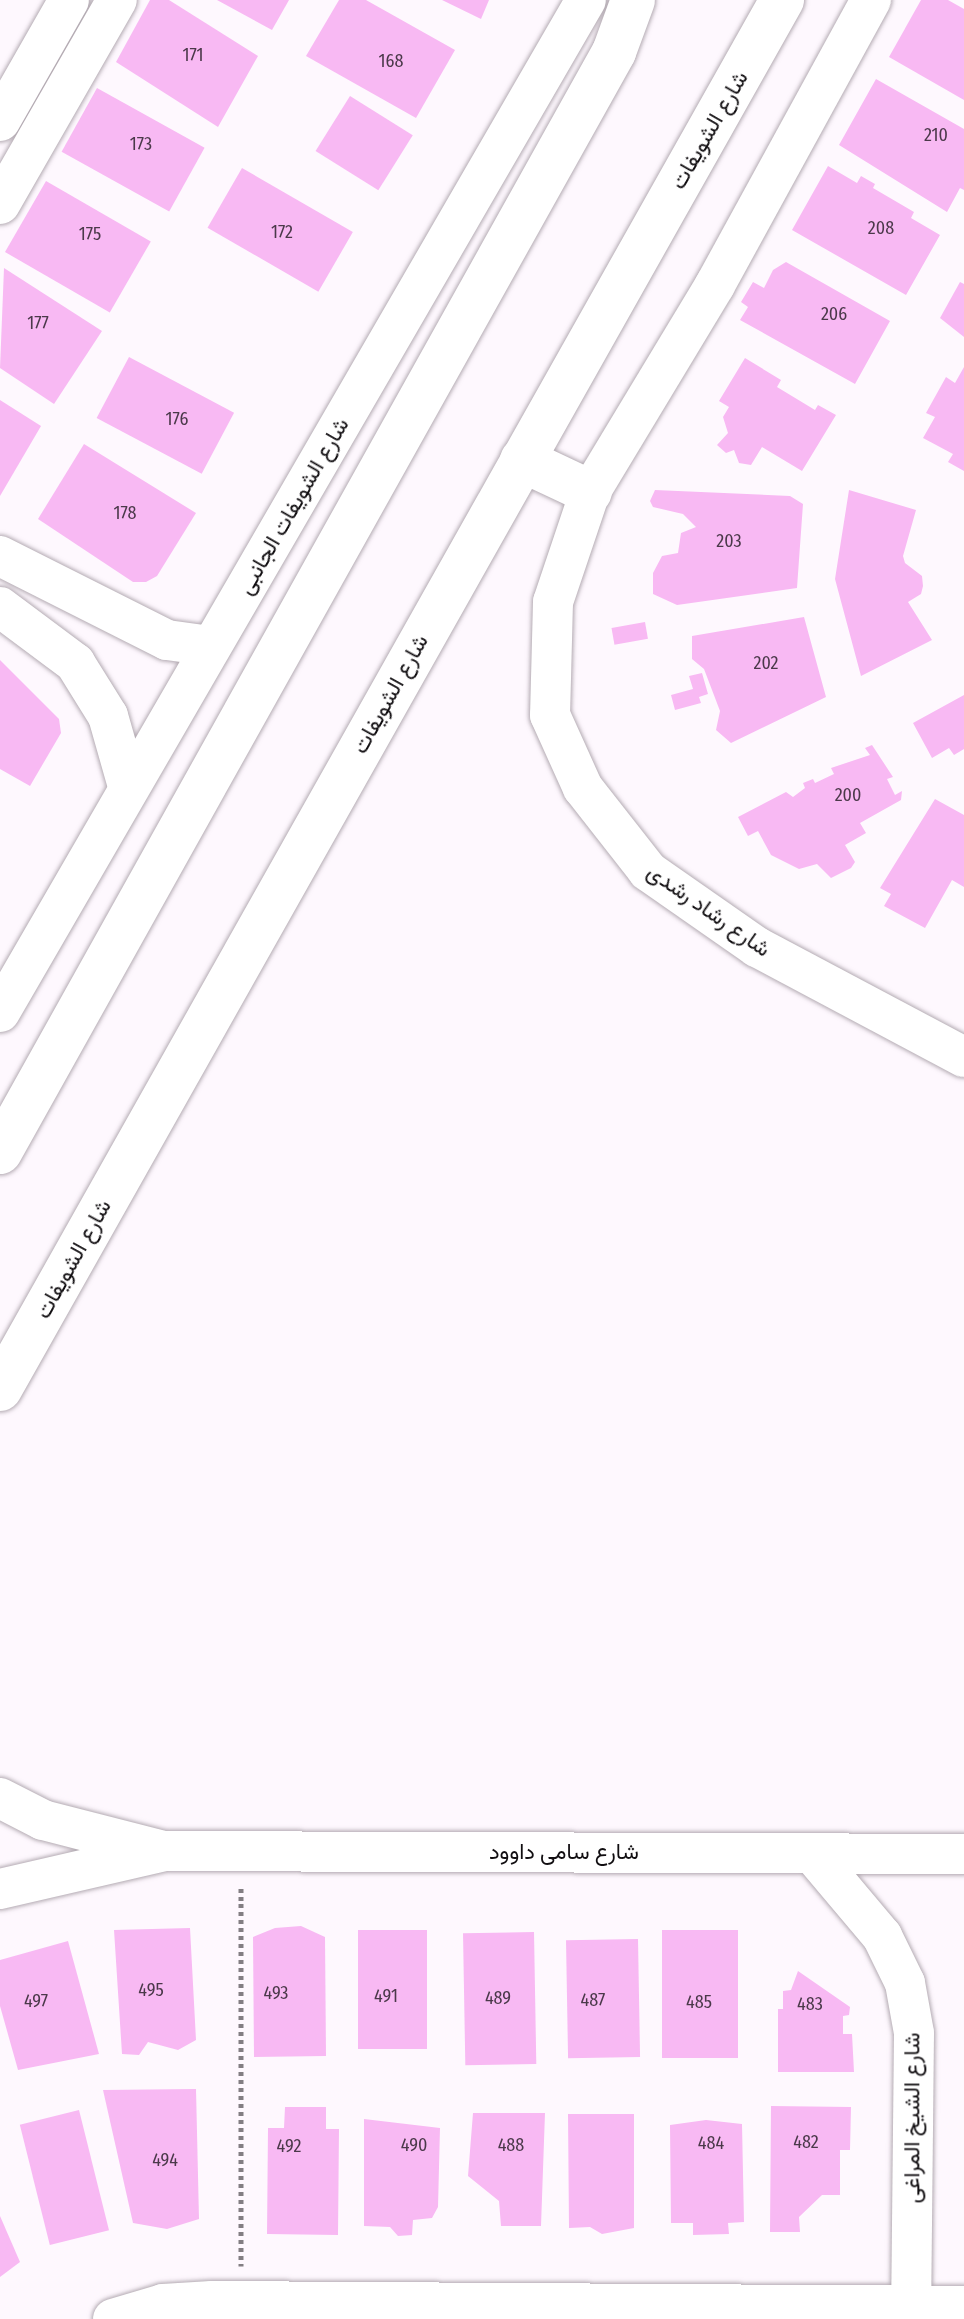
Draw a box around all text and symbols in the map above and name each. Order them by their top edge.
house number: 171 [182,44,204,66]
house number: 168 [379,50,403,72]
street label: شارع الشويفات [665,66,753,194]
house number: 210 [924,124,948,146]
house number: 173 [130,133,152,155]
house number: 208 [868,217,894,239]
house number: 172 [271,221,293,243]
house number: 175 [79,223,101,245]
house number: 206 [821,303,847,325]
house number: 177 [27,312,49,334]
house number: 176 [166,408,188,430]
street label: شارع الشويفات الجانبى [232,413,354,599]
house number: 178 [114,502,136,524]
house number: 203 [716,530,742,552]
street label: شارع الشويفات [346,630,434,758]
house number: 202 [753,652,779,674]
house number: 200 [835,784,861,806]
street label: شارع رشاد رشدى [642,858,776,962]
street label: شارع الشويفات [29,1195,117,1323]
street label: شارع سامى داوود [489,1839,639,1865]
house number: 495 [138,1979,164,2001]
house number: 493 [264,1982,288,2004]
house number: 491 [374,1985,398,2007]
house number: 489 [485,1987,511,2009]
house number: 487 [581,1989,605,2011]
house number: 497 [24,1990,48,2012]
house number: 485 [686,1991,712,2013]
house number: 483 [797,1993,823,2015]
street label: شارع الشيخ المراغى [899,2033,925,2203]
house number: 482 [793,2131,819,2153]
house number: 484 [698,2132,724,2154]
house number: 490 [401,2134,427,2156]
house number: 488 [498,2134,524,2156]
house number: 492 [277,2135,301,2157]
house number: 494 [152,2149,178,2171]

